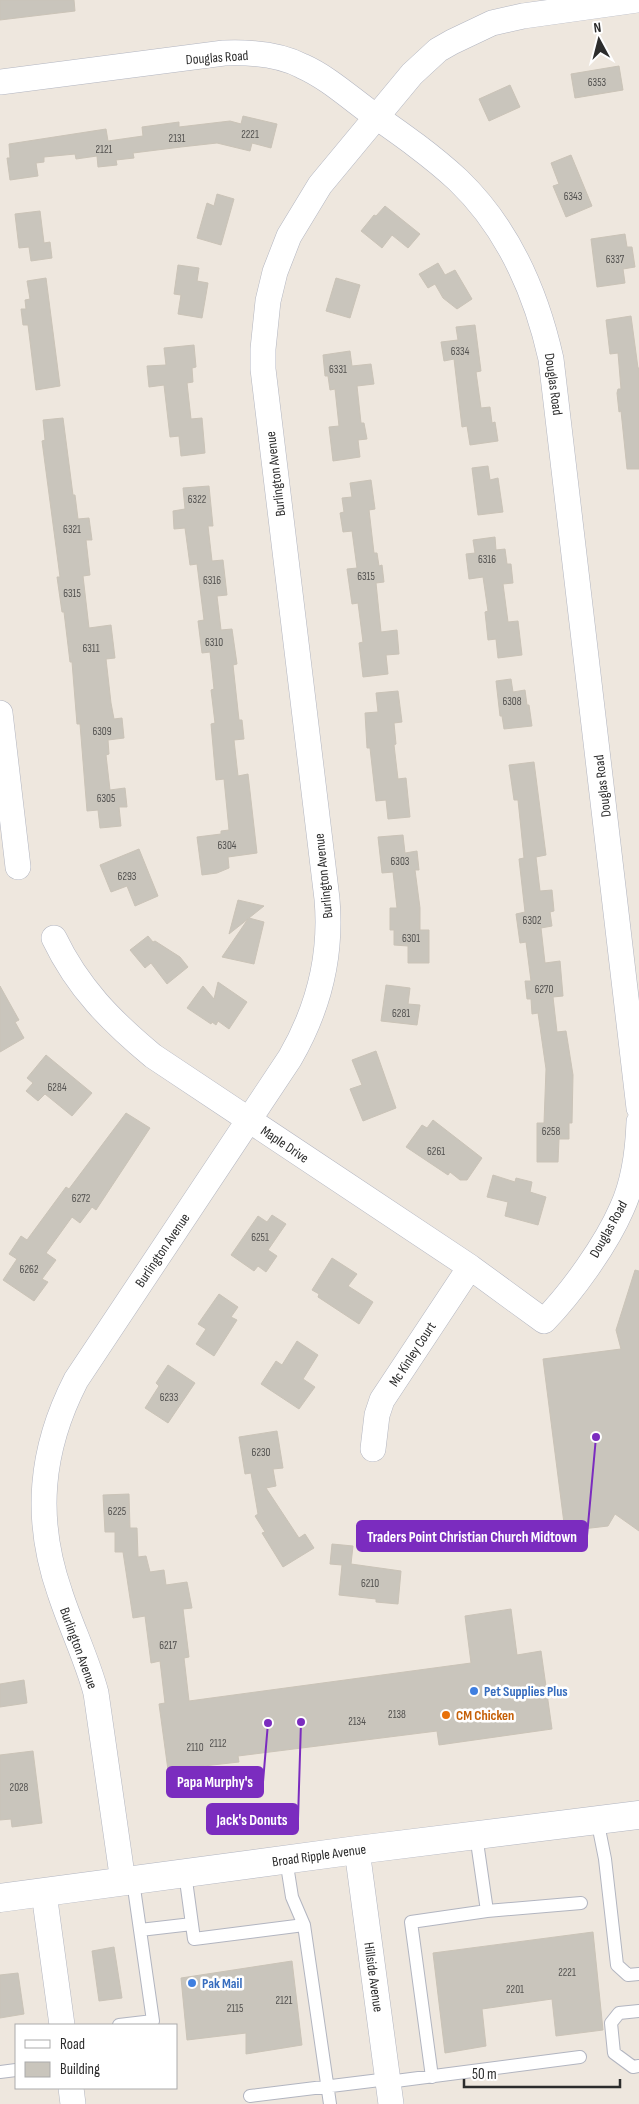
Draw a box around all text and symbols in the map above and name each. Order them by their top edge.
north arrow [574,15,624,65]
text: N [593,19,602,36]
street label: Douglas Road [185,47,249,68]
house number: 6353 [588,76,607,89]
house number: 2221 [241,128,259,141]
house number: 2131 [169,132,186,145]
house number: 2121 [96,143,113,156]
house number: 6343 [564,190,583,203]
house number: 6337 [606,253,625,266]
house number: 6334 [451,345,470,358]
street label: Douglas Road [541,352,566,416]
house number: 6331 [329,363,347,376]
street label: Burlington Avenue [262,430,289,517]
house number: 6322 [188,493,207,506]
house number: 6321 [63,523,81,536]
house number: 6316 [478,553,496,566]
house number: 6315 [357,570,375,583]
house number: 6316 [203,574,221,587]
house number: 6315 [63,587,81,600]
house number: 6310 [205,636,223,649]
house number: 6311 [82,642,100,655]
house number: 6308 [502,695,522,708]
house number: 6309 [92,725,112,738]
street label: Douglas Road [590,754,615,818]
house number: 6305 [97,792,115,805]
street label: Burlington Avenue [311,833,336,919]
house number: 6304 [218,839,237,852]
house number: 6303 [391,855,410,868]
house number: 6293 [118,870,137,883]
house number: 6302 [523,914,542,927]
house number: 6301 [402,932,420,945]
house number: 6270 [535,983,553,996]
house number: 6281 [392,1007,410,1020]
house number: 6284 [47,1081,67,1094]
street label: Maple Drive [257,1122,312,1167]
house number: 6258 [542,1125,561,1138]
house number: 6261 [427,1145,445,1158]
house number: 6272 [72,1192,91,1205]
street label: Douglas Road [586,1198,631,1261]
street label: Burlington Avenue [131,1210,193,1290]
house number: 6251 [251,1231,269,1244]
house number: 6262 [20,1263,39,1276]
street label: Mc Kinley Court [385,1319,440,1390]
house number: 6233 [160,1391,179,1404]
house number: 6230 [252,1446,271,1459]
house number: 6225 [108,1505,126,1518]
callout: Traders Point Christian Church Midtown [357,1521,587,1551]
text: Traders Point Christian Church Midtown [367,1528,577,1547]
house number: 6210 [361,1577,379,1590]
street label: Burlington Avenue [56,1605,101,1691]
house number: 6217 [159,1639,177,1652]
place label: Pet Supplies Plus [484,1683,568,1700]
marker: Pet Supplies Plus [468,1685,480,1697]
place label: CM Chicken [456,1707,514,1724]
house number: 2138 [388,1708,406,1721]
marker: CM Chicken [440,1709,452,1721]
house number: 2134 [348,1715,366,1728]
house number: 2112 [210,1737,227,1750]
house number: 2110 [186,1741,204,1754]
callout: Papa Murphy's [167,1767,263,1797]
text: Papa Murphy's [177,1773,253,1792]
house number: 2028 [10,1781,29,1794]
callout: Jack's Donuts [207,1804,298,1834]
text: Jack's Donuts [215,1811,288,1830]
street label: Broad Ripple Avenue [271,1840,367,1870]
street label: Hillside Avenue [360,1941,387,2013]
house number: 2221 [558,1966,576,1979]
place label: Pak Mail [202,1975,242,1992]
marker: Pak Mail [186,1977,198,1989]
house number: 2201 [506,1983,524,1996]
house number: 2121 [276,1994,293,2007]
house number: 2115 [227,2002,243,2015]
legend [15,2024,178,2089]
text: Road [60,2035,85,2054]
scale bar [464,2056,620,2088]
text: Building [60,2060,100,2079]
text: 50 m [472,2065,497,2084]

